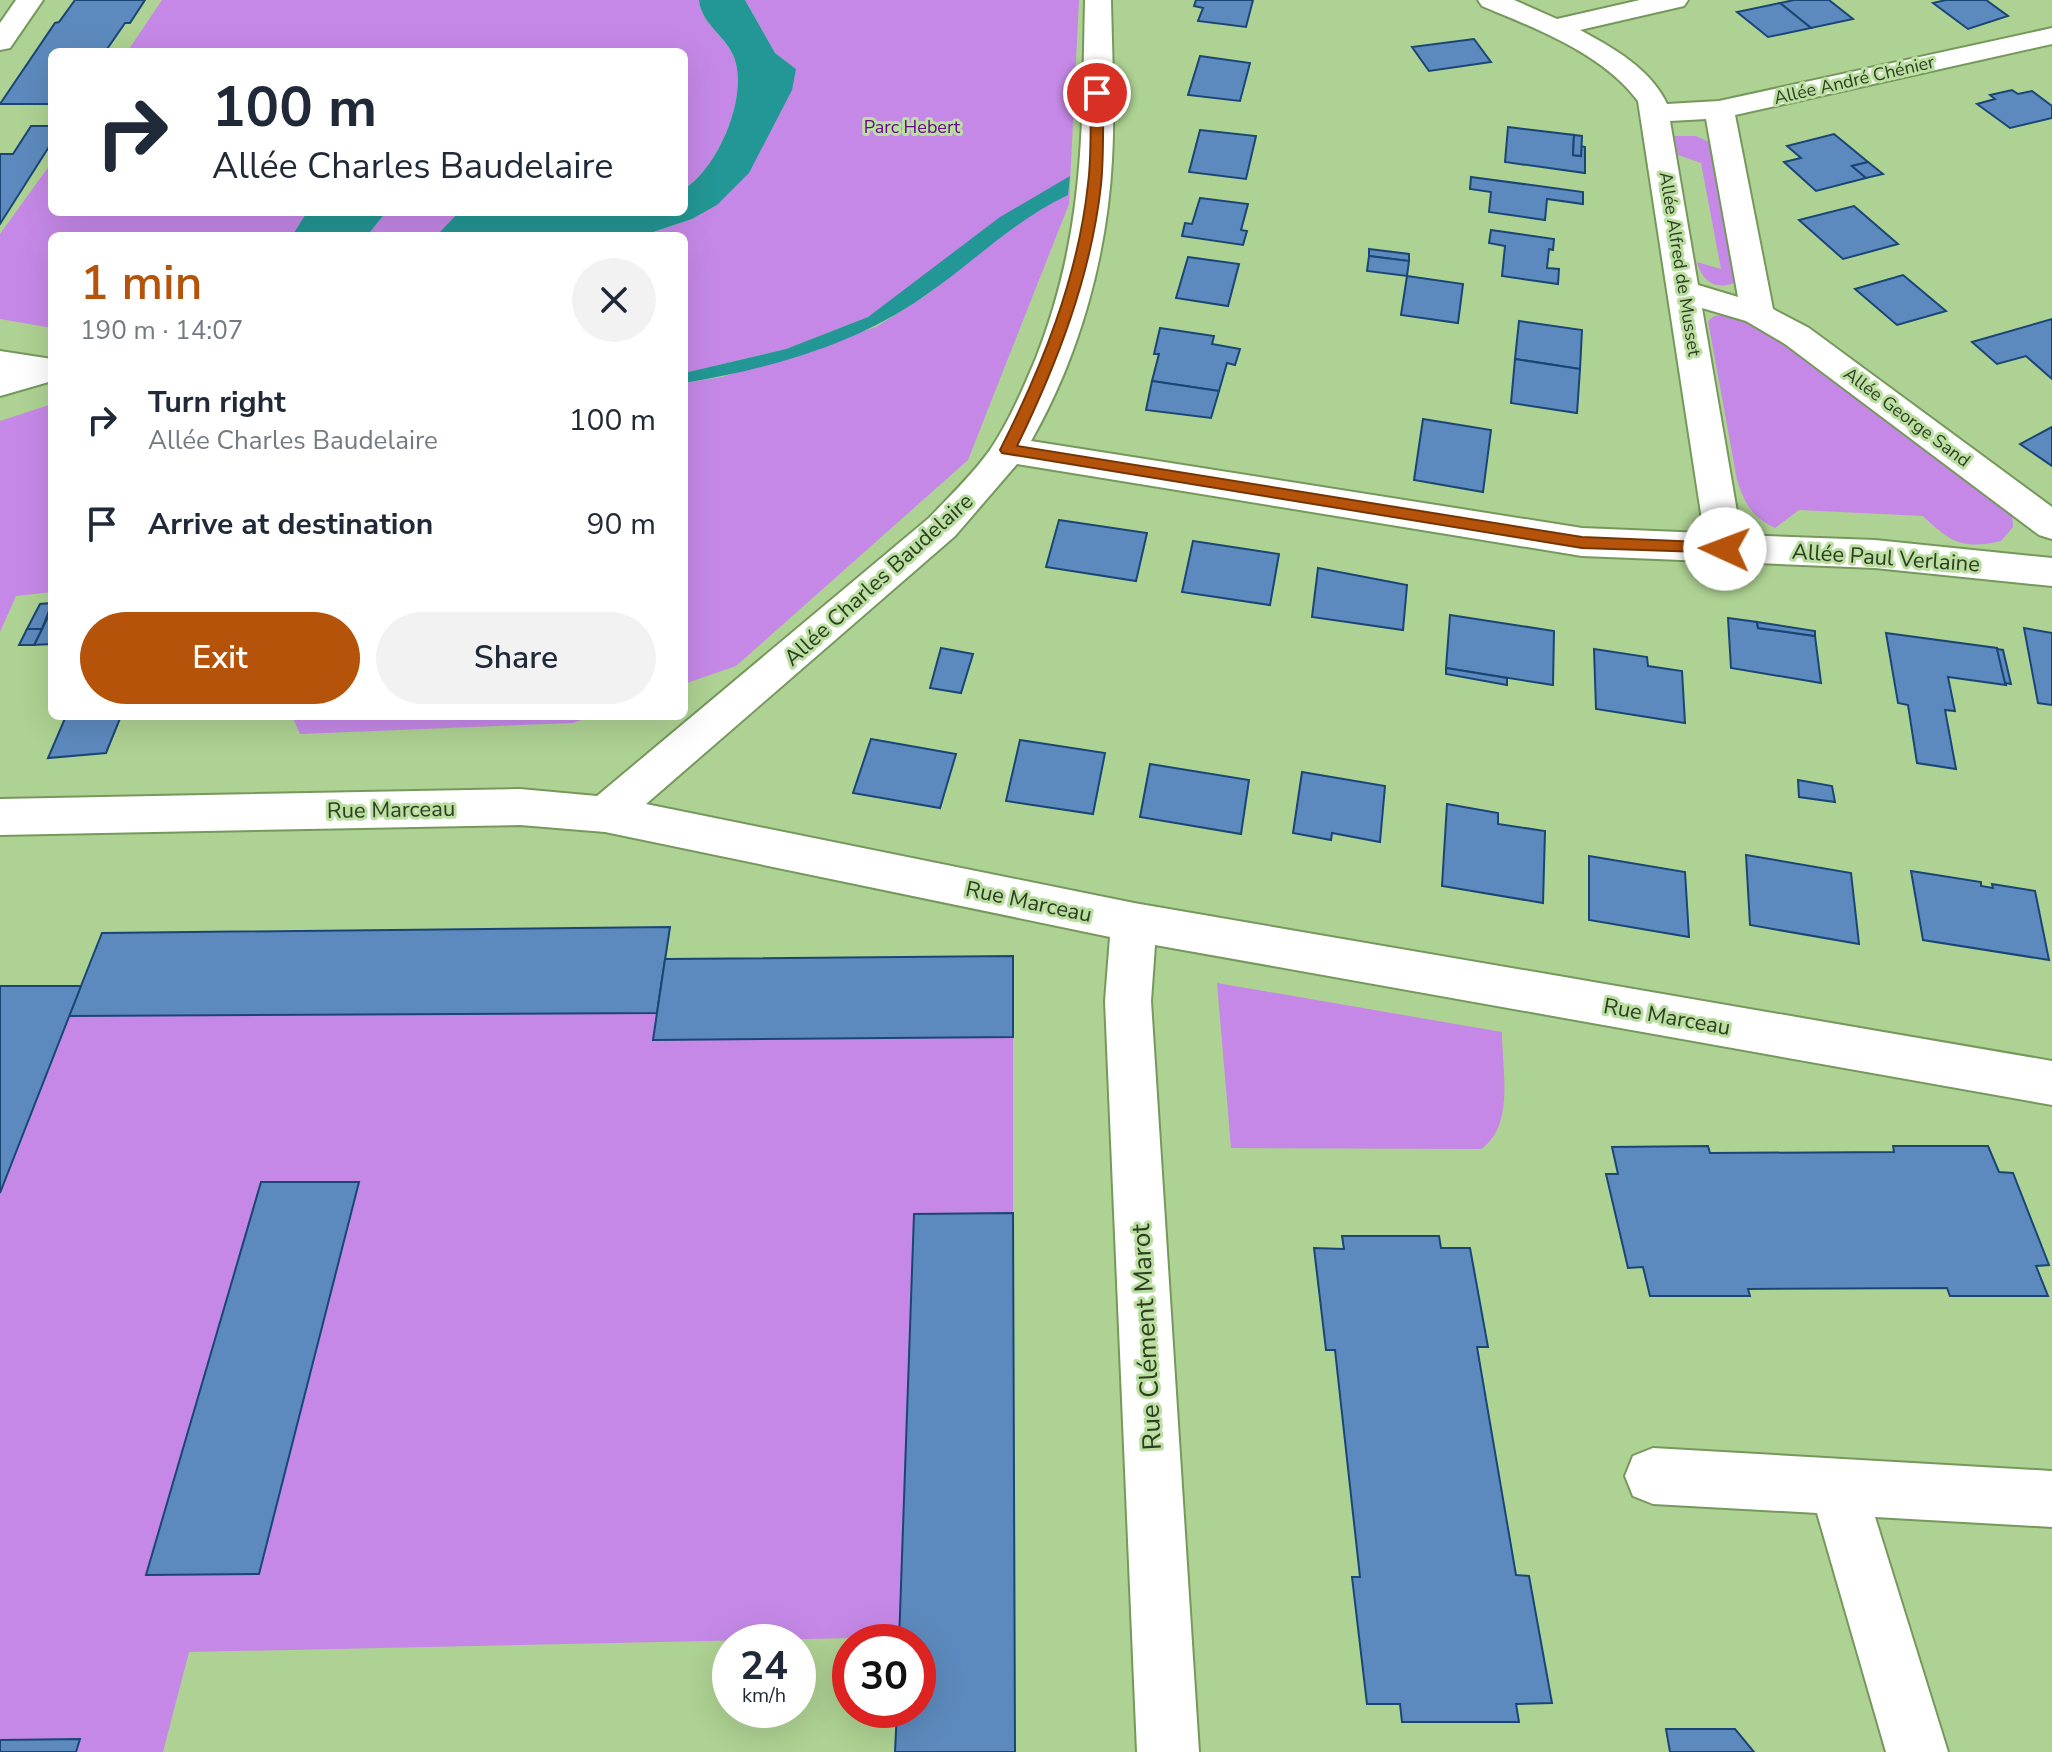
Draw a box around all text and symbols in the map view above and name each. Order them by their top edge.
street label: Allée André Chénier [1771,50,1937,110]
pin [1063,59,1131,127]
text: 100 m [212,69,377,146]
icon: arrive [1075,71,1119,115]
icon: right [80,80,184,184]
park label: Parc Hebert [864,115,961,139]
text: Allée Charles Baudelaire [212,142,613,191]
street label: Allée Alfred de Musset [1654,170,1707,359]
text: 1 min [80,250,202,316]
button: close [572,258,656,342]
text: 190 m · 14:07 [80,313,243,348]
street label: Allée George Sand [1839,362,1975,472]
text: Turn right [148,382,286,423]
icon: right [80,398,124,442]
text: 100 m [569,400,656,441]
text: Allée Charles Baudelaire [148,423,438,458]
street label: Allée Charles Baudelaire [777,487,980,673]
icon: arrive [80,502,124,546]
text: Arrive at destination [148,504,433,545]
text: 90 m [587,504,656,545]
position arrow [1683,507,1767,591]
street label: Allée Paul Verlaine [1791,536,1981,580]
button: Exit [80,612,360,704]
button: Share [376,612,656,704]
street label: Rue Marceau [327,794,455,826]
street label: Rue Marceau [963,874,1095,930]
street label: Rue Marceau [1601,991,1733,1043]
street label: Rue Clément Marot [1123,1222,1170,1451]
speed limit sign: 30 [832,1624,936,1728]
text: 24 [740,1639,788,1693]
text: km/h [742,1682,786,1709]

